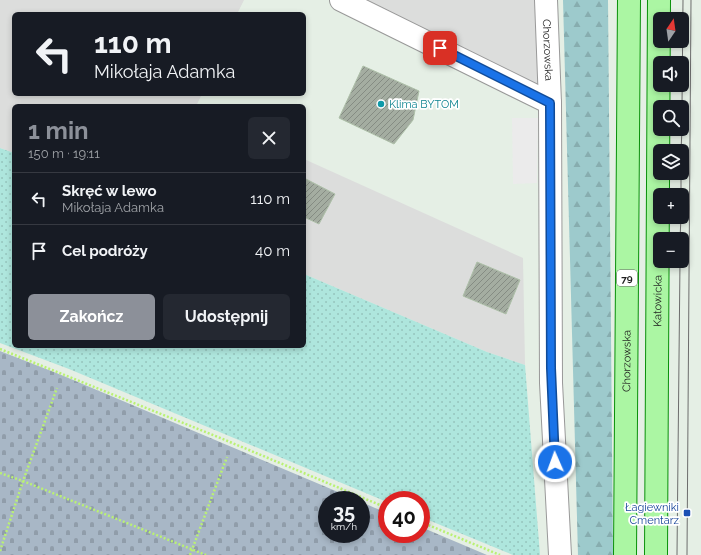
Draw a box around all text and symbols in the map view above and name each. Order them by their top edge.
north arrow [653,12,689,48]
map controls [653,12,689,268]
street label: Chorzowska [540,19,555,81]
text: 110 m [94,27,172,60]
icon: left [28,28,80,80]
pin [423,31,457,65]
icon: arrive [429,37,451,59]
button: sound [653,56,689,92]
text: Mikołaja Adamka [94,61,235,82]
place label: Klima BYTOM [389,98,459,111]
marker: Klima BYTOM [376,99,386,109]
button: search [653,100,689,136]
text: 1 min [28,116,89,145]
button: close [248,117,290,159]
button: layers [653,144,689,180]
text: 150 m · 19:11 [28,146,100,161]
text: Skręć w lewo [62,182,157,200]
icon: left [28,188,50,210]
button: + [653,188,689,224]
text: 110 m [250,190,290,208]
text: Mikołaja Adamka [62,200,164,215]
button: − [653,232,689,268]
icon: arrive [28,240,50,262]
text: Cel podróży [62,242,148,260]
text: 40 m [255,242,290,260]
road number: 79 [617,270,637,286]
street label: Katowicka [651,275,665,327]
button: Zakończ [28,294,155,340]
button: Udostępnij [163,294,290,340]
street label: Chorzowska [620,330,634,392]
position arrow [534,441,576,483]
speed limit sign: 40 [378,491,430,543]
text: 35 [333,500,355,524]
place label: Łagiewniki Cmentarz [625,501,680,527]
marker: Łagiewniki Cmentarz [682,508,692,518]
text: km/h [331,521,357,532]

